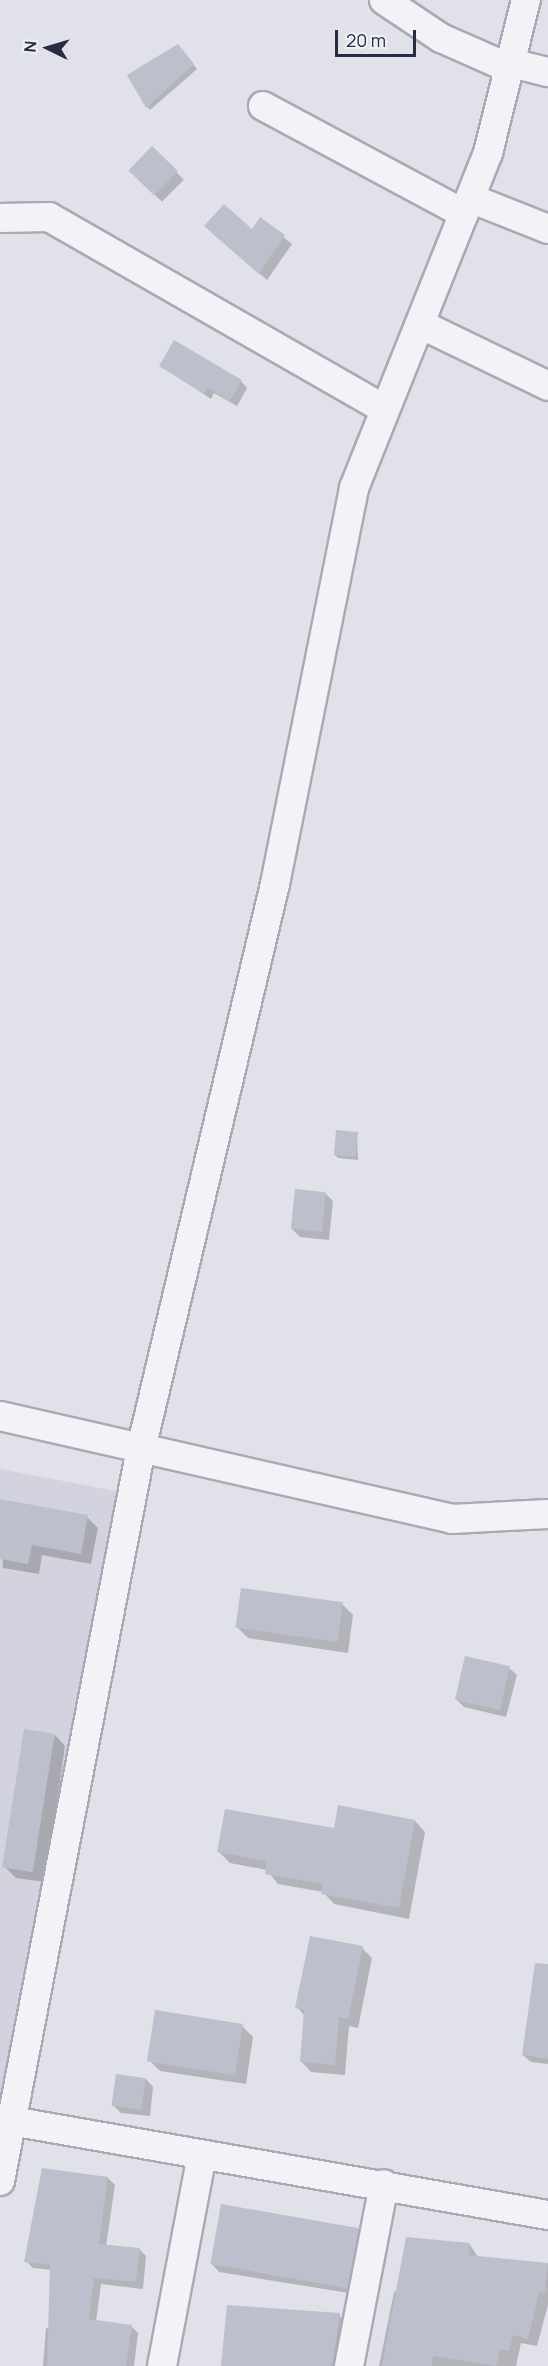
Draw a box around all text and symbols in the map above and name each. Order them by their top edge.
north arrow [18,18,78,78]
scale bar [338,18,419,56]
text: 20 m [346,28,386,52]
text: N [19,40,42,53]

